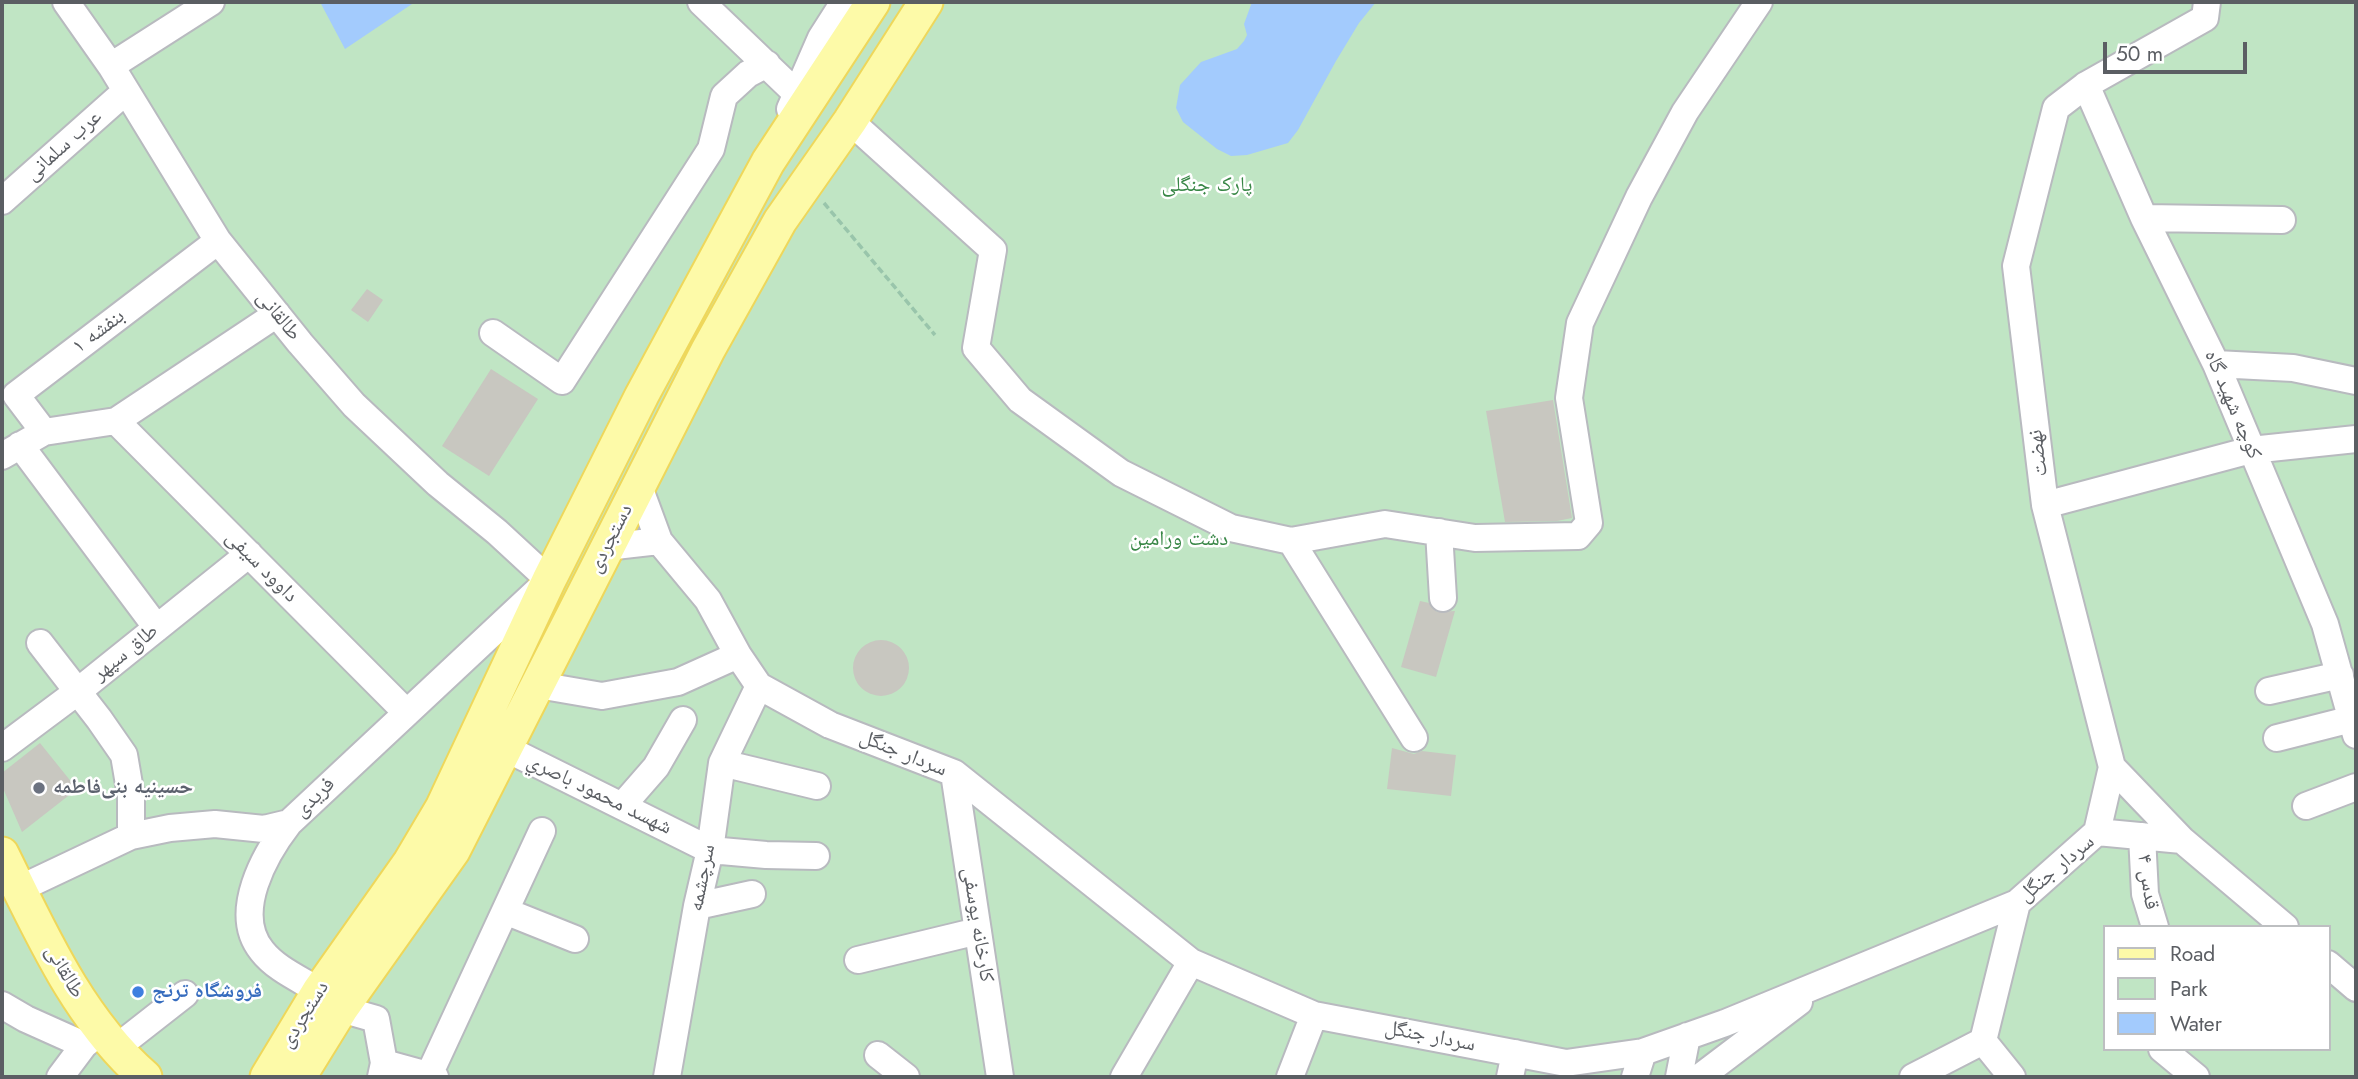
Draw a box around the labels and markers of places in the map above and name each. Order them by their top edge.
place label: حسینیه بنی‌فاطمه [53,775,193,801]
marker: حسینیه بنی‌فاطمه [31,780,47,796]
place label: فروشگاه ترنج [152,979,262,1005]
marker: فروشگاه ترنج [130,984,146,1000]

